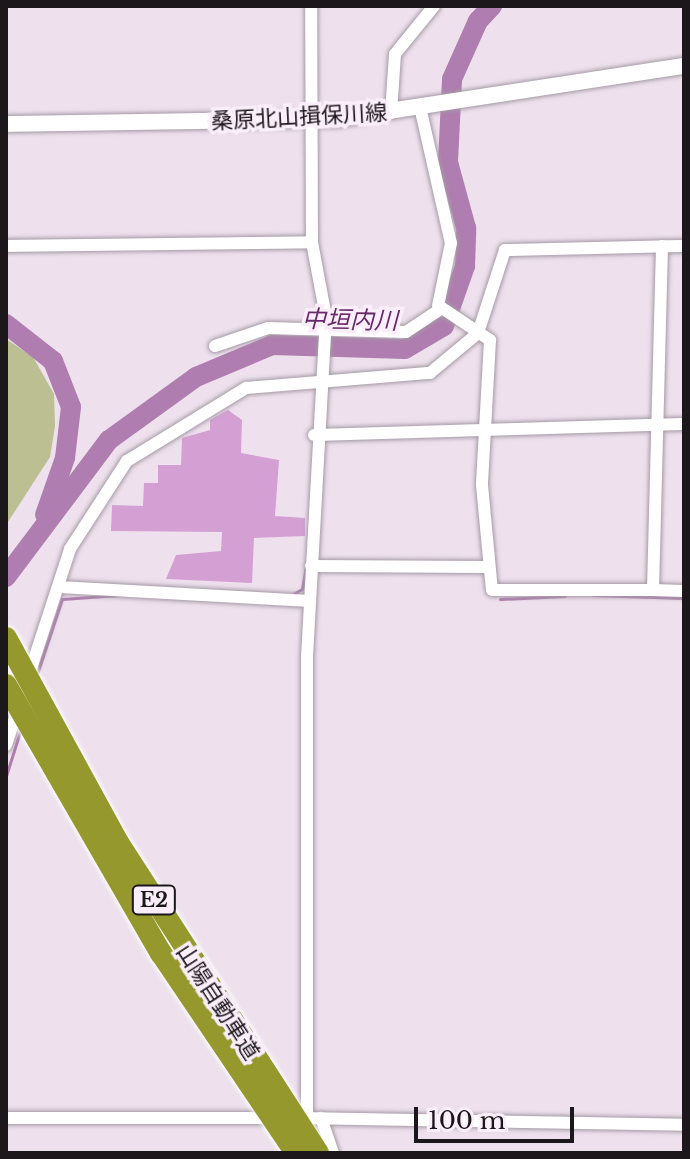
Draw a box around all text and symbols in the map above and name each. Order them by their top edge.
street label: 桑原北山揖保川線 [210,99,388,135]
water label: 中垣内川 [302,305,398,335]
road number: E2 [130,884,178,916]
street label: 山陽自動車道 [171,939,265,1065]
scale bar [418,1091,578,1141]
text: 100 m [428,1106,506,1135]

